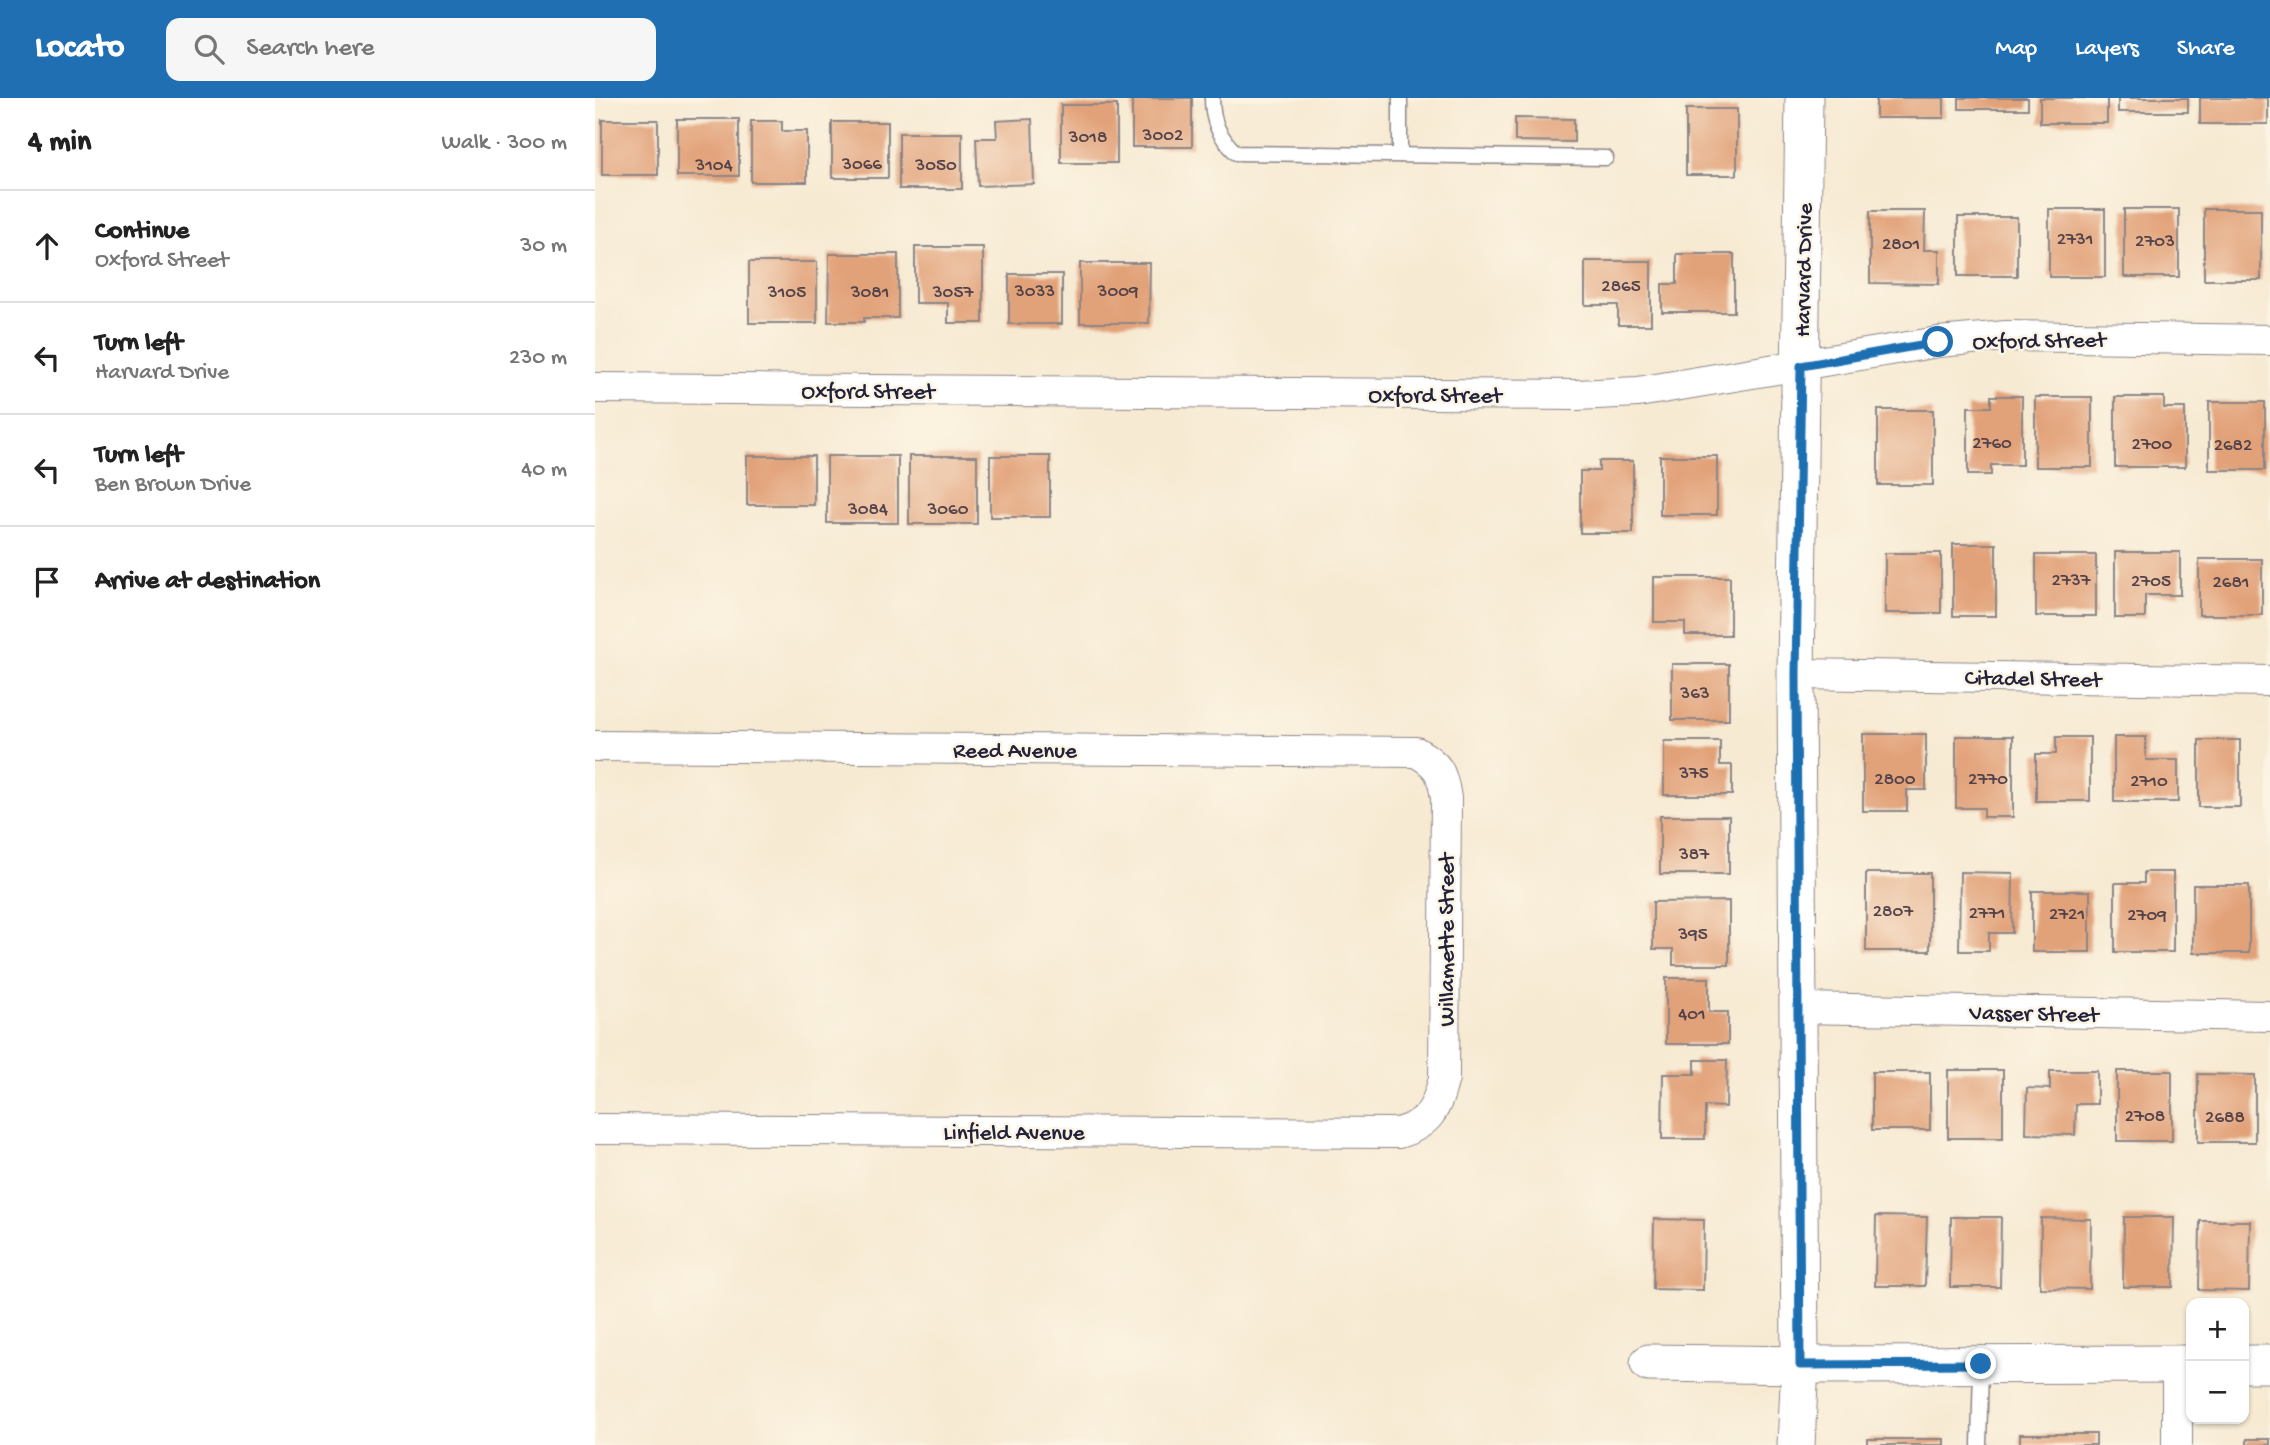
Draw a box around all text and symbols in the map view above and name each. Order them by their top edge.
search box [166,18,656,81]
text: Locato [35,30,124,68]
icon: search [190,30,228,68]
text: Search here [246,34,374,65]
text: Map [1995,35,2037,64]
text: Layers [2075,35,2139,64]
text: Share [2177,35,2235,64]
house number: 3002 [1142,125,1183,148]
text: 4 min [28,126,91,161]
house number: 3018 [1068,127,1107,150]
text: Walk · 300 m [441,130,567,157]
house number: 3066 [841,154,882,177]
house number: 3104 [694,155,733,178]
house number: 3050 [914,155,957,178]
street label: Harvard Drive [1791,202,1820,337]
text: Continue [95,217,189,248]
icon: ahead [28,227,66,265]
house number: 2731 [2057,229,2093,252]
house number: 2703 [2135,231,2175,254]
text: 30 m [520,233,567,260]
house number: 2801 [1882,234,1920,257]
text: Oxford Street [95,248,228,275]
house number: 2865 [1601,276,1641,299]
house number: 3033 [1014,281,1055,304]
house number: 3009 [1097,281,1139,304]
house number: 3105 [767,282,806,305]
house number: 3081 [850,282,889,305]
house number: 3057 [932,282,974,305]
route start [1922,326,1953,357]
street label: Oxford Street [1972,328,2108,357]
text: Turn left [95,329,183,360]
icon: left [28,339,66,377]
text: 230 m [509,345,567,372]
text: Harvard Drive [95,360,229,387]
street label: Oxford Street [801,380,936,407]
street label: Oxford Street [1368,384,1503,411]
house number: 2760 [1972,433,2012,456]
house number: 2700 [2132,434,2173,457]
house number: 2682 [2214,435,2252,458]
text: Turn left [95,441,183,472]
icon: left [28,451,66,489]
text: 40 m [521,457,567,484]
text: Ben Brown Drive [95,472,251,499]
house number: 3084 [847,499,888,522]
house number: 3060 [926,499,969,522]
icon: arrive [28,563,66,601]
text: Arrive at destination [95,567,320,598]
house number: 2737 [2052,570,2092,593]
house number: 2705 [2131,571,2171,594]
house number: 2681 [2212,572,2250,595]
street label: Citadel Street [1964,666,2103,695]
house number: 363 [1679,683,1710,706]
street label: Reed Avenue [953,739,1078,766]
house number: 375 [1678,763,1709,786]
house number: 2800 [1874,769,1916,792]
house number: 2770 [1968,769,2008,792]
house number: 2710 [2130,771,2168,794]
house number: 387 [1678,844,1710,867]
street label: Willamette Street [1435,852,1462,1027]
house number: 2807 [1873,901,1914,924]
house number: 2771 [1969,903,2005,926]
house number: 2721 [2049,904,2085,927]
house number: 2709 [2127,905,2167,928]
house number: 395 [1677,924,1708,947]
street label: Vasser Street [1968,1001,2100,1030]
house number: 401 [1678,1004,1706,1027]
house number: 2708 [2125,1106,2165,1129]
house number: 2688 [2205,1107,2245,1130]
street label: Linfield Avenue [943,1121,1086,1148]
map controls [2186,1298,2249,1424]
button: + [2186,1298,2249,1361]
route end [1965,1348,1996,1379]
button: − [2186,1361,2249,1424]

